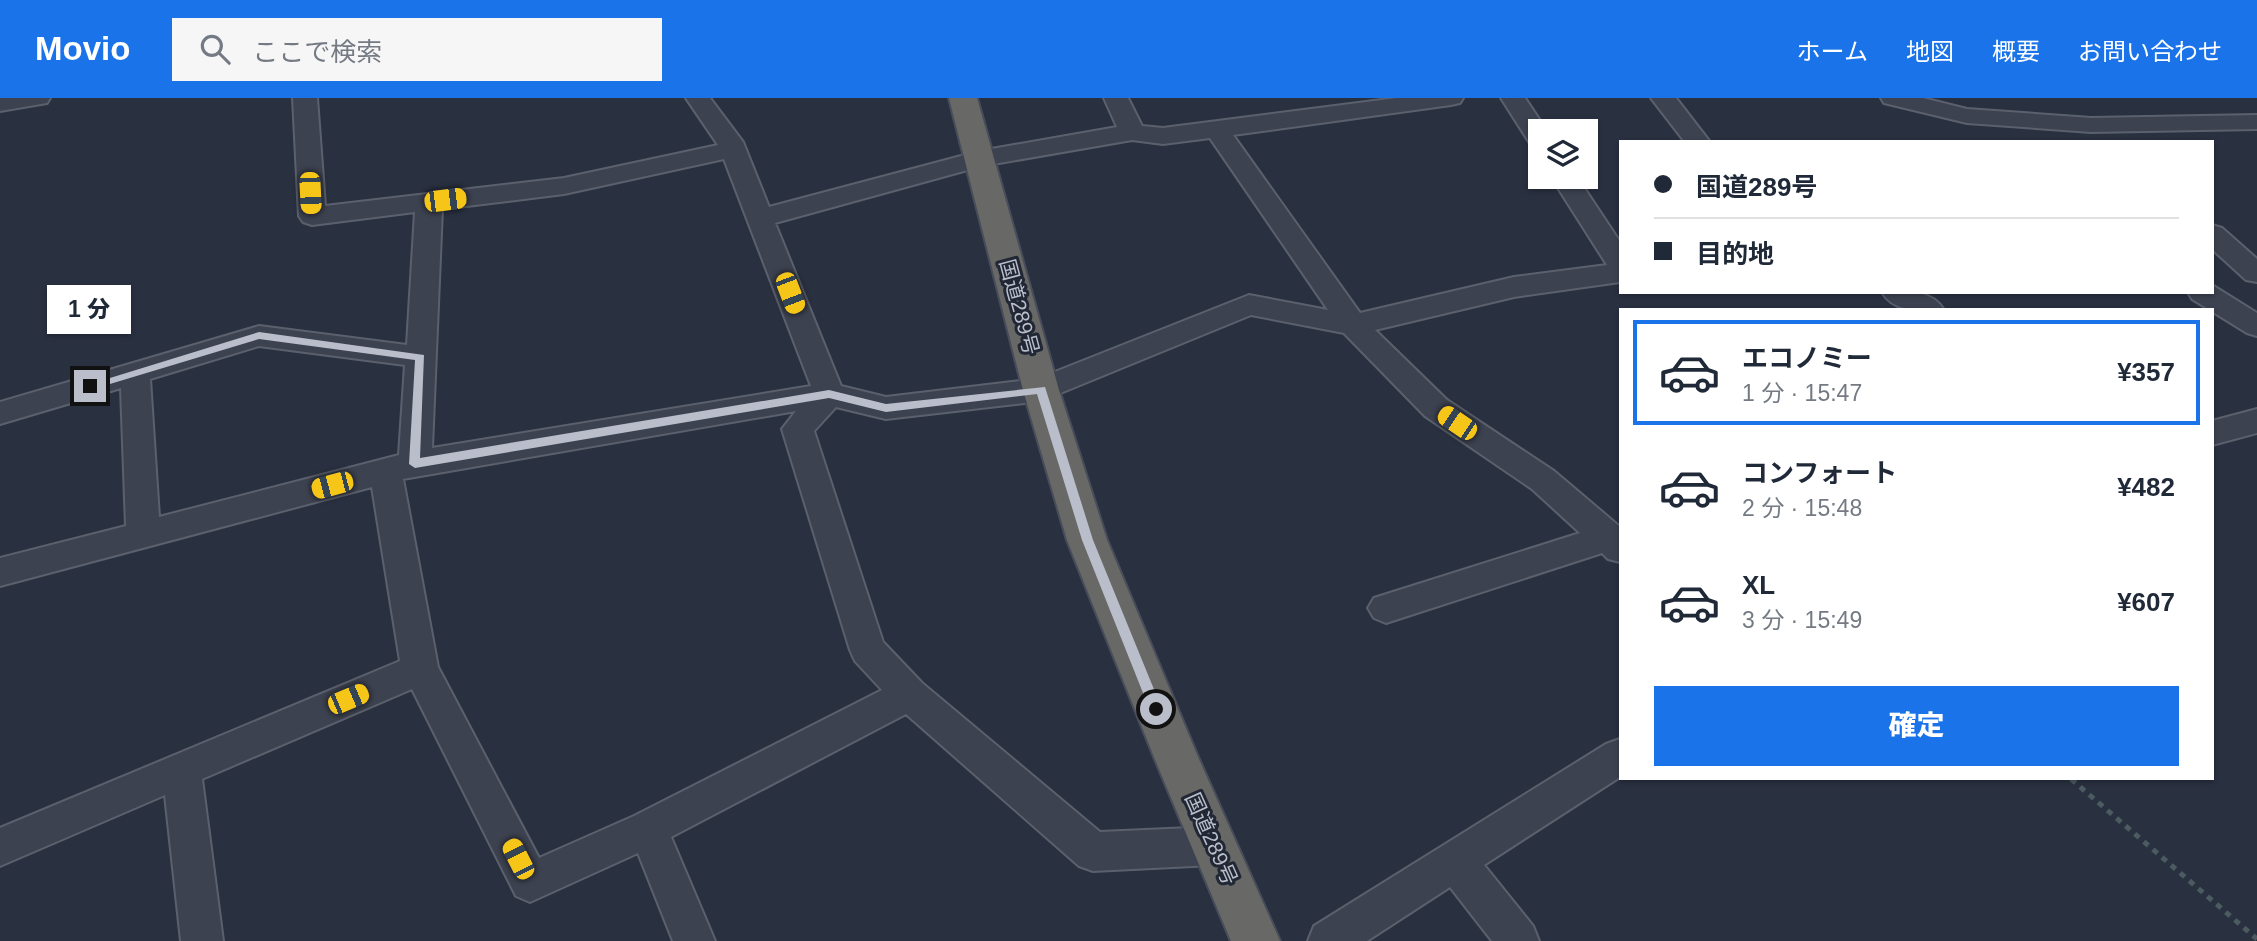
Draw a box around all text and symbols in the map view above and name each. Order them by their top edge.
search box [172,18,662,81]
text: Movio [35,30,130,67]
icon: search [196,30,234,68]
text: ここで検索 [252,37,382,67]
text: ホーム [1797,38,1868,65]
text: 地図 [1906,38,1954,65]
text: 概要 [1992,38,2040,65]
text: お問い合わせ [2078,38,2222,65]
map controls [1528,119,1598,189]
button: layers [1528,119,1598,189]
car [299,171,322,215]
text: 国道289号 [1696,172,1817,202]
car [423,187,468,213]
text: 目的地 [1696,239,1774,269]
street label: 国道289号 [996,257,1043,357]
car [773,270,808,316]
callout: 1 分 [48,285,132,334]
text: 1 分 [68,296,110,322]
icon: car [1658,341,1721,404]
text: エコノミー [1742,343,1872,373]
text: ¥357 [2117,357,2175,387]
route end [74,370,106,402]
text: 1 分 · 15:47 [1742,380,1862,406]
car [1434,403,1481,443]
icon: car [1658,456,1721,519]
text: コンフォート [1742,458,1897,488]
car [309,469,356,501]
text: ¥482 [2117,472,2175,502]
text: 2 分 · 15:48 [1742,495,1862,521]
text: XL [1742,570,1775,600]
icon: car [1658,571,1721,634]
text: ¥607 [2117,587,2175,617]
text: 3 分 · 15:49 [1742,607,1862,633]
car [325,681,372,717]
button: 確定 [1654,686,2179,766]
route start [1140,693,1172,725]
street label: 国道289号 [1181,789,1242,888]
car [500,836,537,882]

